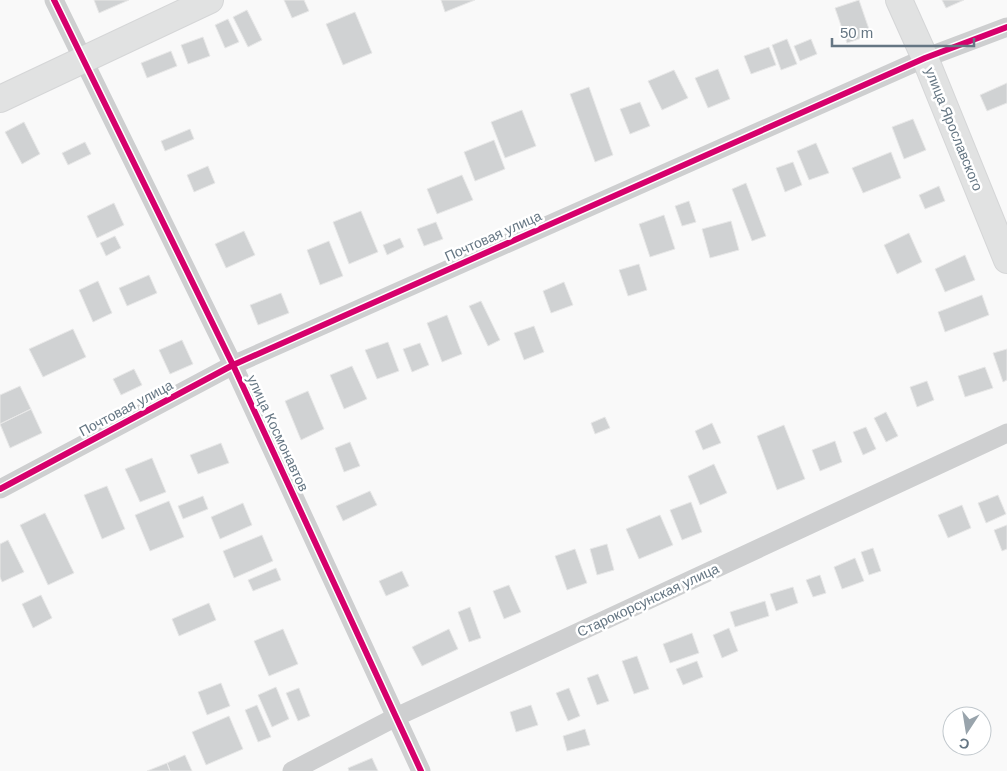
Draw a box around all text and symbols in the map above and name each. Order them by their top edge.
scale bar [832,15,974,47]
text: 50 m [840,24,873,41]
street label: улица Ярославского [922,65,986,193]
street label: Почтовая улица [442,207,544,264]
street label: улица Космонавтов [244,372,312,494]
street label: Почтовая улица [76,376,176,439]
street label: Старокорсунская улица [575,560,722,640]
north arrow [942,706,992,756]
text: С [958,735,971,753]

